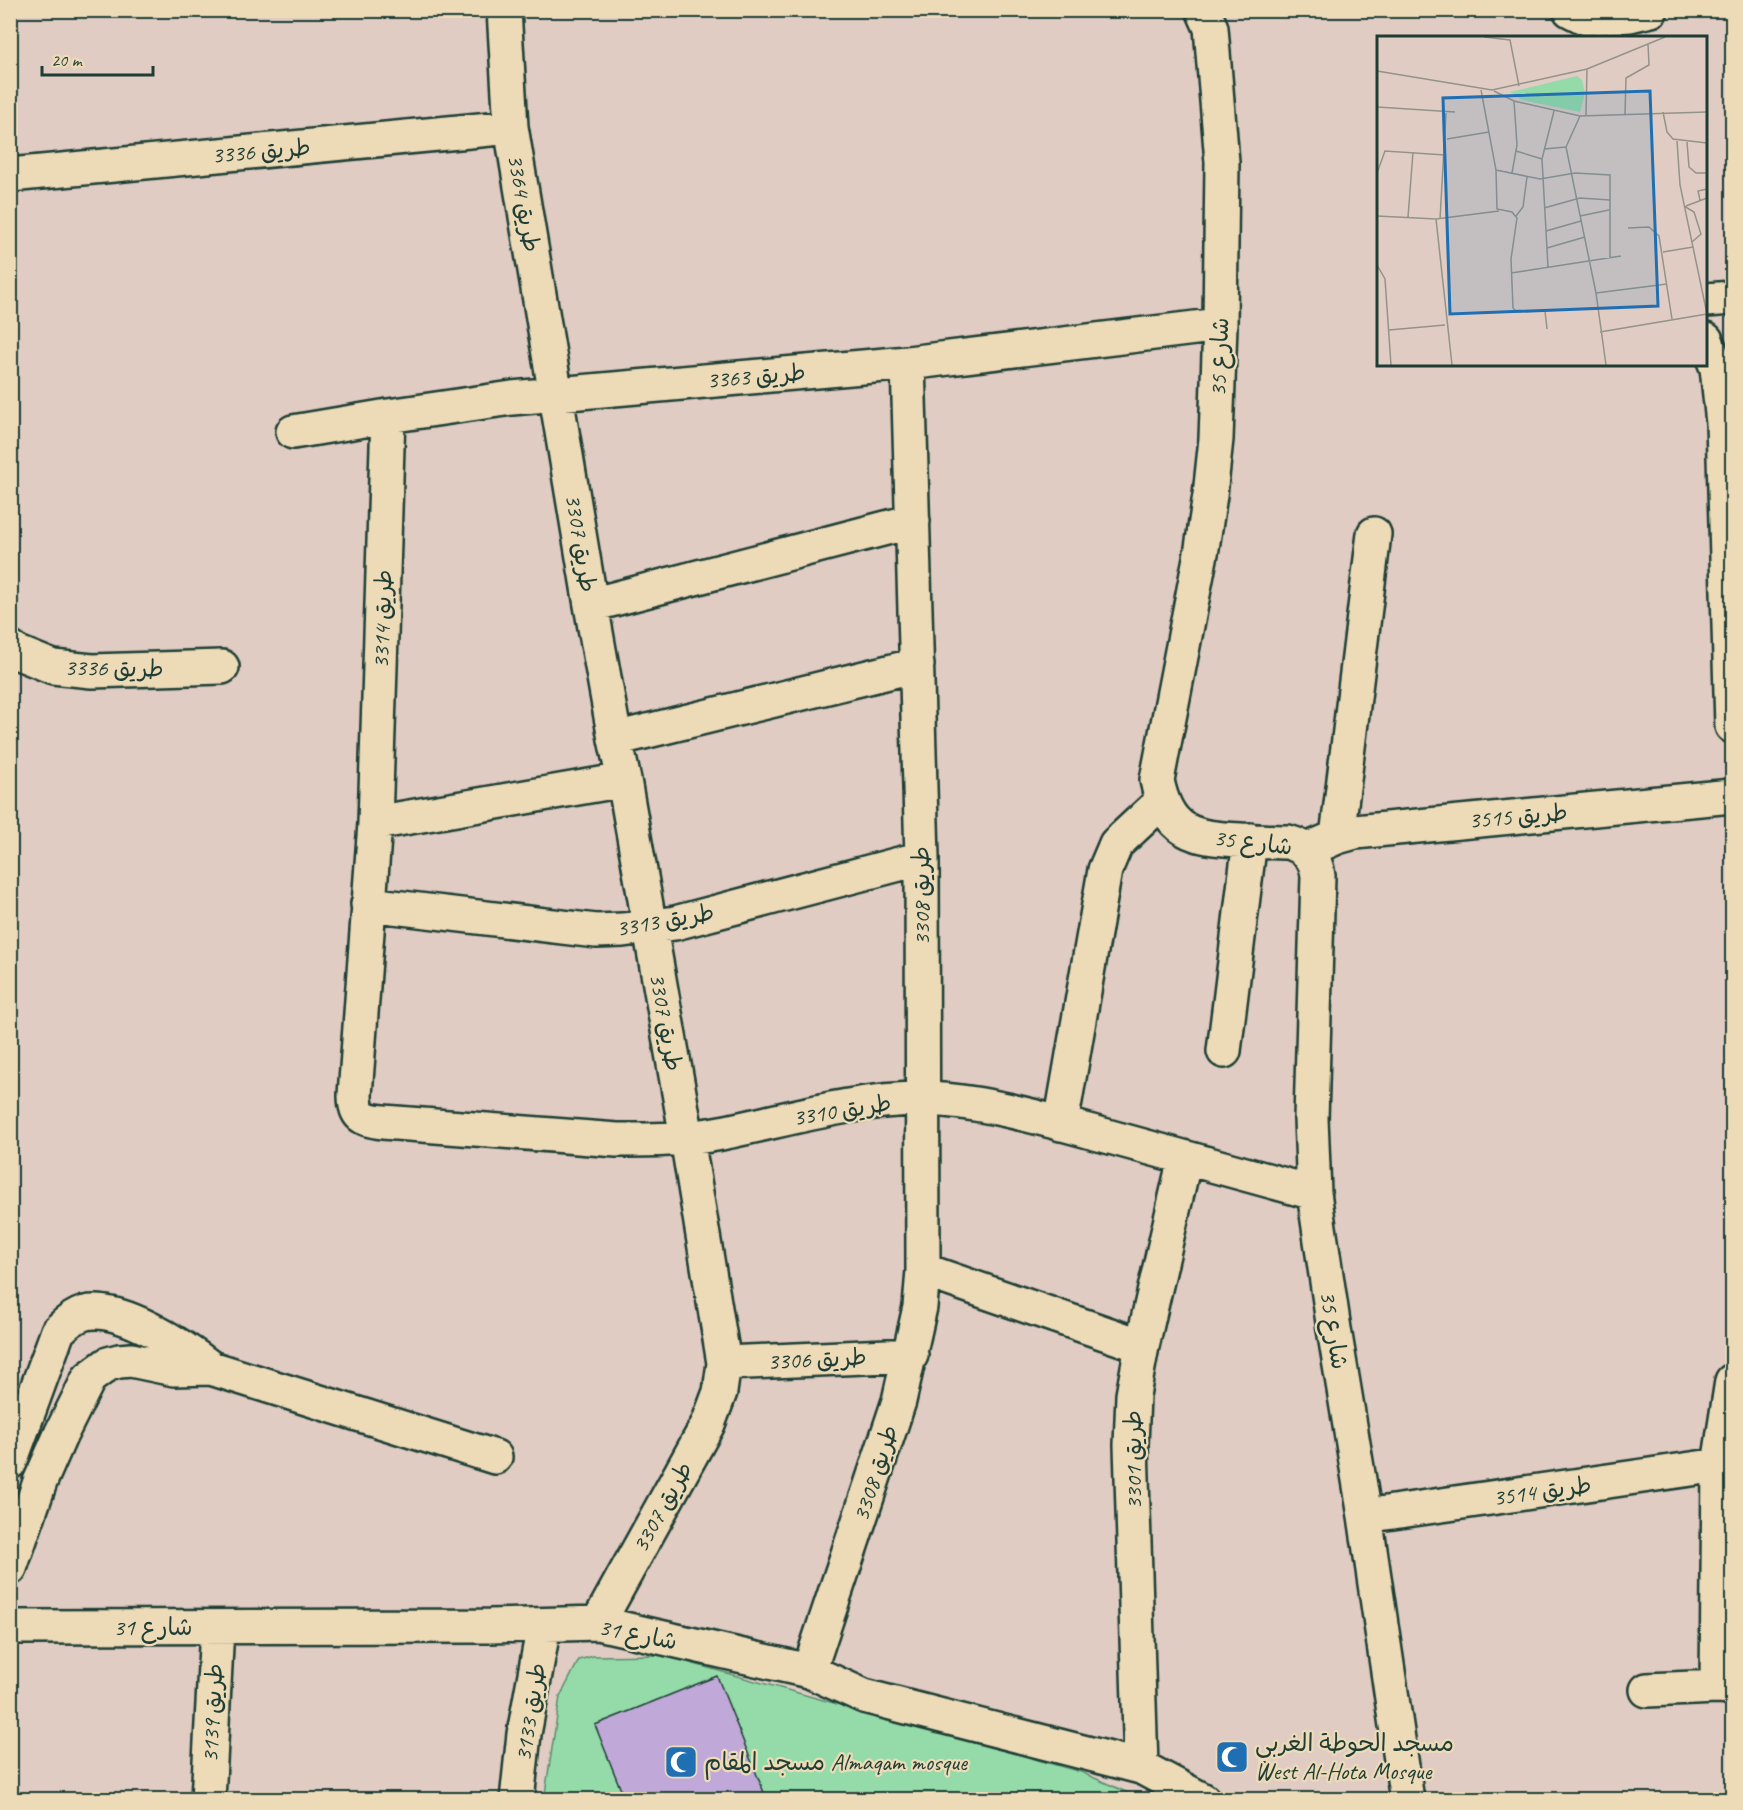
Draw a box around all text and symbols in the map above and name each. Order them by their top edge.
inset map [1377,36,1707,366]
scale bar [42,39,153,77]
text: 20 m [51,49,84,71]
street label: طريق 3336 [210,132,312,170]
street label: طريق 3364 [501,151,547,255]
street label: شارع 35 [1203,317,1237,397]
street label: طريق 3363 [705,357,807,395]
street label: طريق 3307 [558,492,604,594]
street label: طريق 3314 [365,569,399,669]
street label: طريق 3336 [64,652,164,684]
street label: طريق 3515 [1467,797,1569,835]
street label: شارع 35 [1212,822,1294,864]
street label: طريق 3308 [906,846,936,946]
street label: طريق 3313 [613,897,717,943]
street label: طريق 3307 [643,970,689,1074]
street label: طريق 3310 [791,1087,893,1133]
street label: شارع 35 [1311,1288,1355,1372]
street label: طريق 3306 [767,1341,867,1377]
street label: طريق 3301 [1118,1410,1148,1510]
street label: طريق 3308 [845,1421,905,1525]
street label: طريق 3307 [625,1456,699,1558]
street label: طريق 3514 [1491,1469,1593,1513]
street label: شارع 31 [113,1612,193,1644]
street label: شارع 31 [596,1612,680,1658]
street label: طريق 3133 [507,1661,553,1763]
street label: طريق 3139 [194,1663,230,1763]
place label: مسجد الحوطة الغربي West Al-Hota Mosque [1255,1728,1454,1786]
mosque icon: مسجد الحوطة الغربي West Al-Hota Mosque [1214,1739,1250,1775]
mosque icon: مسجد المقام Almaqam mosque [663,1744,699,1780]
place label: مسجد المقام Almaqam mosque [704,1747,969,1780]

